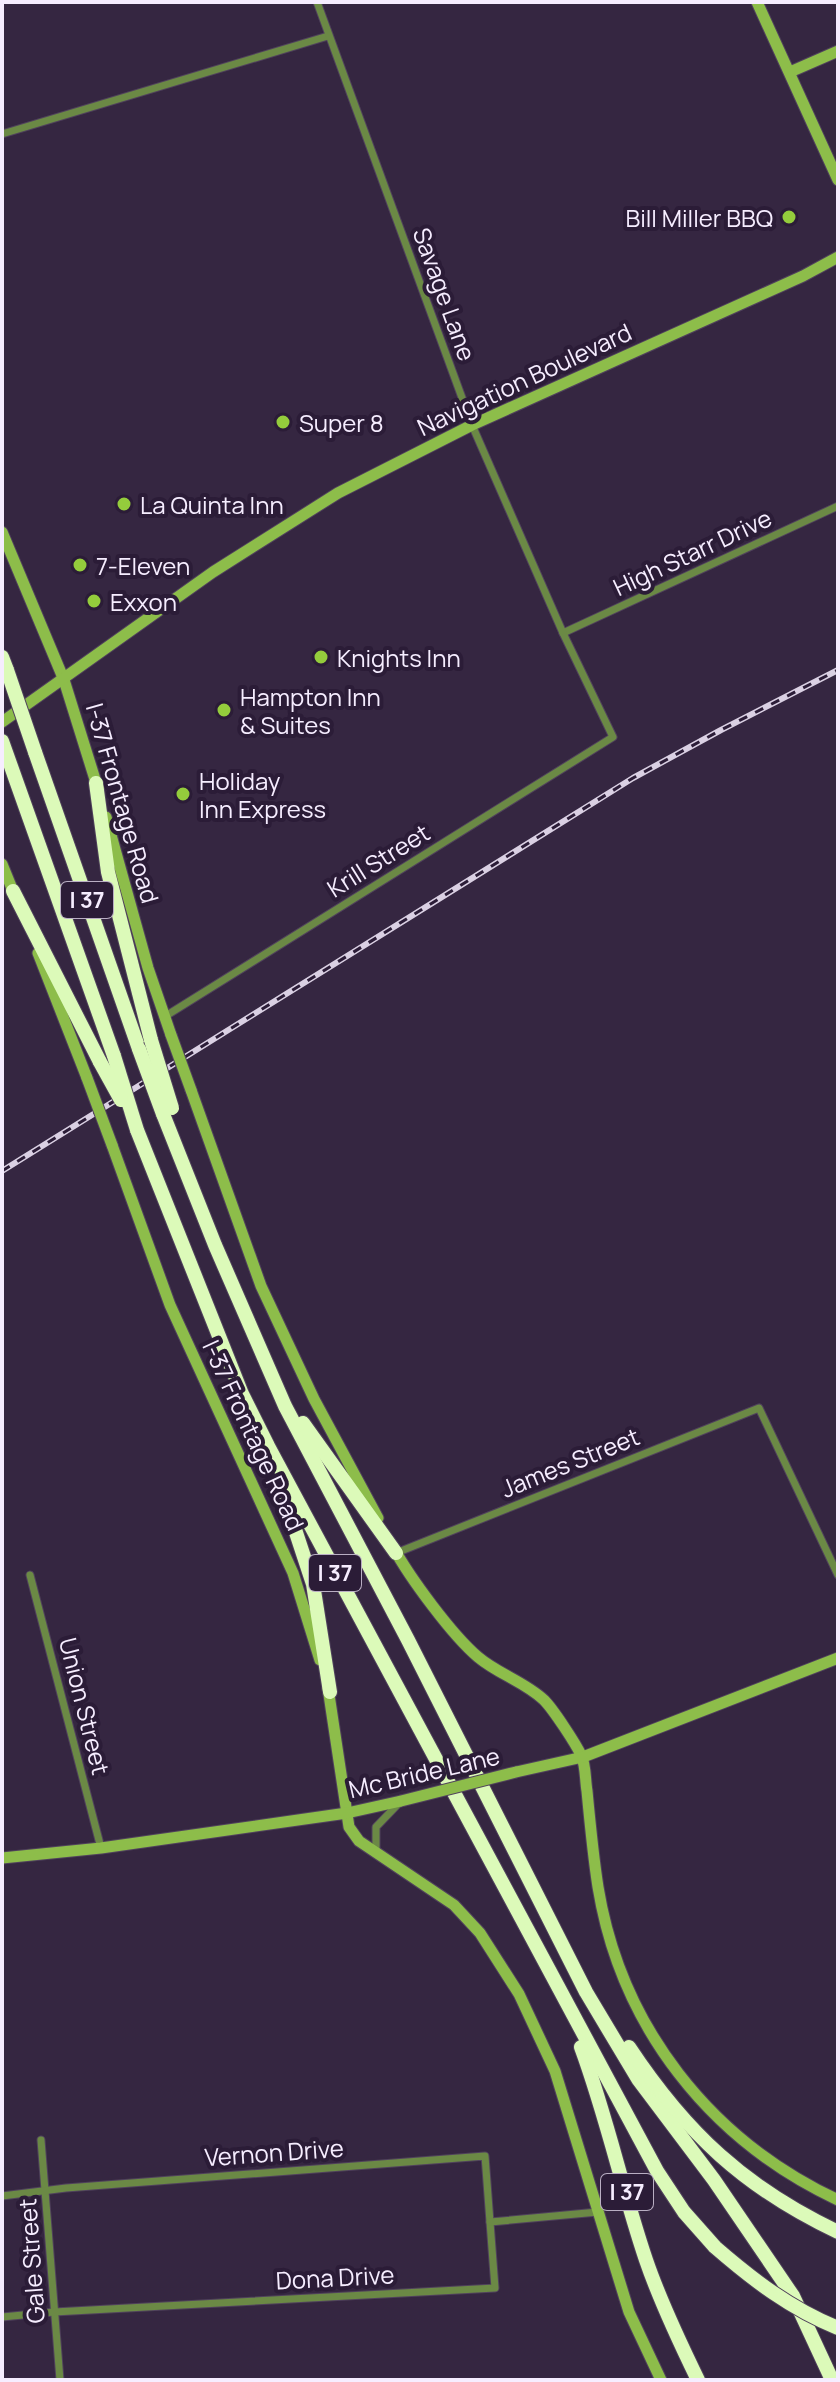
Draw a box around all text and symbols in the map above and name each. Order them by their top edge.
place label: Bill Miller BBQ [625,201,773,234]
marker: Bill Miller BBQ [780,208,798,226]
street label: Savage Lane [406,223,484,365]
street label: Navigation Boulevard [412,315,636,443]
place label: Super 8 [299,406,384,439]
marker: Super 8 [274,413,292,431]
place label: La Quinta Inn [140,488,284,521]
marker: La Quinta Inn [115,495,133,513]
street label: High Starr Drive [607,501,777,603]
place label: 7-Eleven [96,549,190,582]
marker: 7-Eleven [71,556,89,574]
place label: Exxon [110,585,177,618]
marker: Exxon [85,592,103,610]
place label: Knights Inn [337,641,461,674]
marker: Knights Inn [312,648,330,666]
place label: Hampton Inn & Suites [240,680,381,741]
street label: I-37 Frontage Road [79,699,167,907]
marker: Hampton Inn & Suites [215,701,233,719]
place label: Holiday Inn Express [199,764,326,825]
marker: Holiday Inn Express [174,785,192,803]
street label: Krill Street [320,816,436,904]
road number: I 37 [61,882,113,918]
street label: I-37 Frontage Road [195,1334,313,1536]
street label: James Street [496,1419,644,1505]
road number: I 37 [309,1555,361,1591]
street label: Union Street [52,1634,118,1778]
street label: Mc Bride Lane [345,1739,503,1805]
street label: Vernon Drive [203,2131,345,2173]
road number: I 37 [601,2174,653,2210]
street label: Gale Street [10,2197,52,2325]
street label: Dona Drive [275,2257,395,2297]

